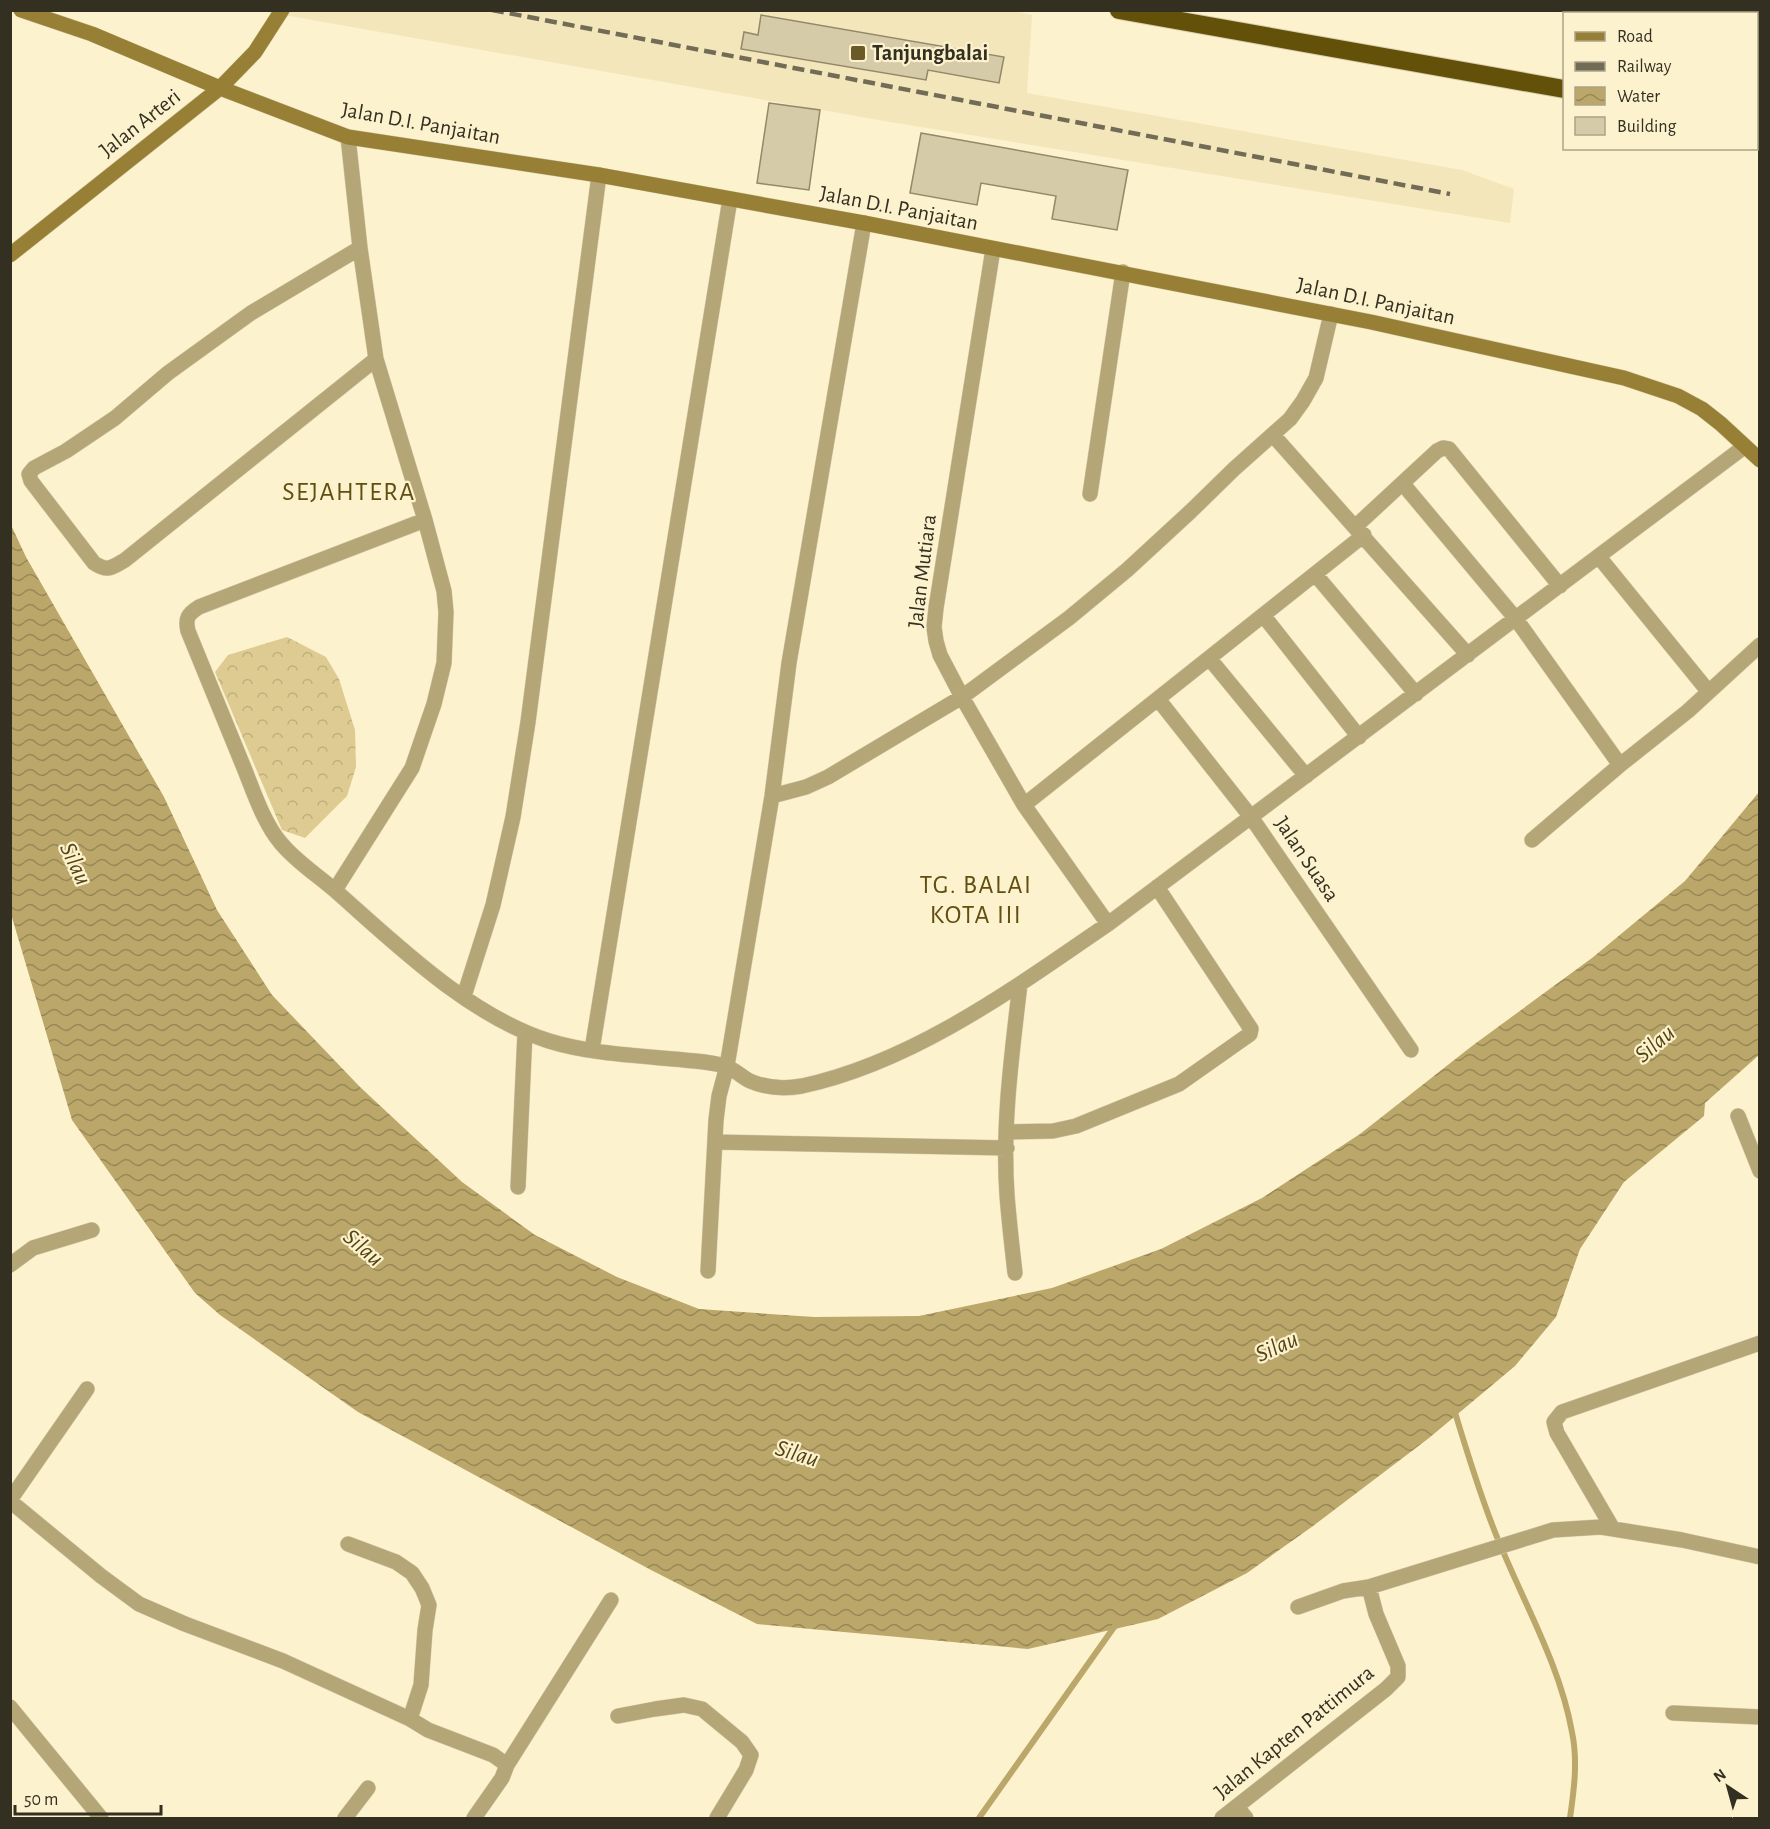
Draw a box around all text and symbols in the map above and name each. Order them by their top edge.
legend [1563,12,1758,150]
text: Road [1617,28,1653,46]
place label: Tanjungbalai [872,42,988,65]
marker: Tanjungbalai [849,44,867,62]
text: Railway [1617,58,1672,76]
street label: Jalan Arteri [95,85,185,161]
text: Water [1617,88,1660,106]
street label: Jalan D.I. Panjaitan [340,98,502,148]
text: Building [1617,118,1677,136]
street label: Jalan D.I. Panjaitan [818,182,980,234]
street label: Jalan D.I. Panjaitan [1295,274,1457,328]
district label: SEJAHTERA [282,479,416,505]
street label: Jalan Mutiara [904,513,940,629]
street label: Jalan Suasa [1271,813,1343,905]
water label: Silau [55,839,95,889]
district label: TG. BALAI KOTA III [920,872,1032,928]
water label: Silau [1630,1021,1680,1067]
water label: Silau [339,1225,387,1271]
water label: Silau [1252,1327,1302,1367]
water label: Silau [773,1436,821,1472]
street label: Jalan Kapten Pattimura [1210,1661,1378,1803]
north arrow [1698,1757,1758,1817]
text: N [1711,1766,1729,1785]
scale bar [15,1778,160,1816]
text: 50 m [24,1791,58,1809]

